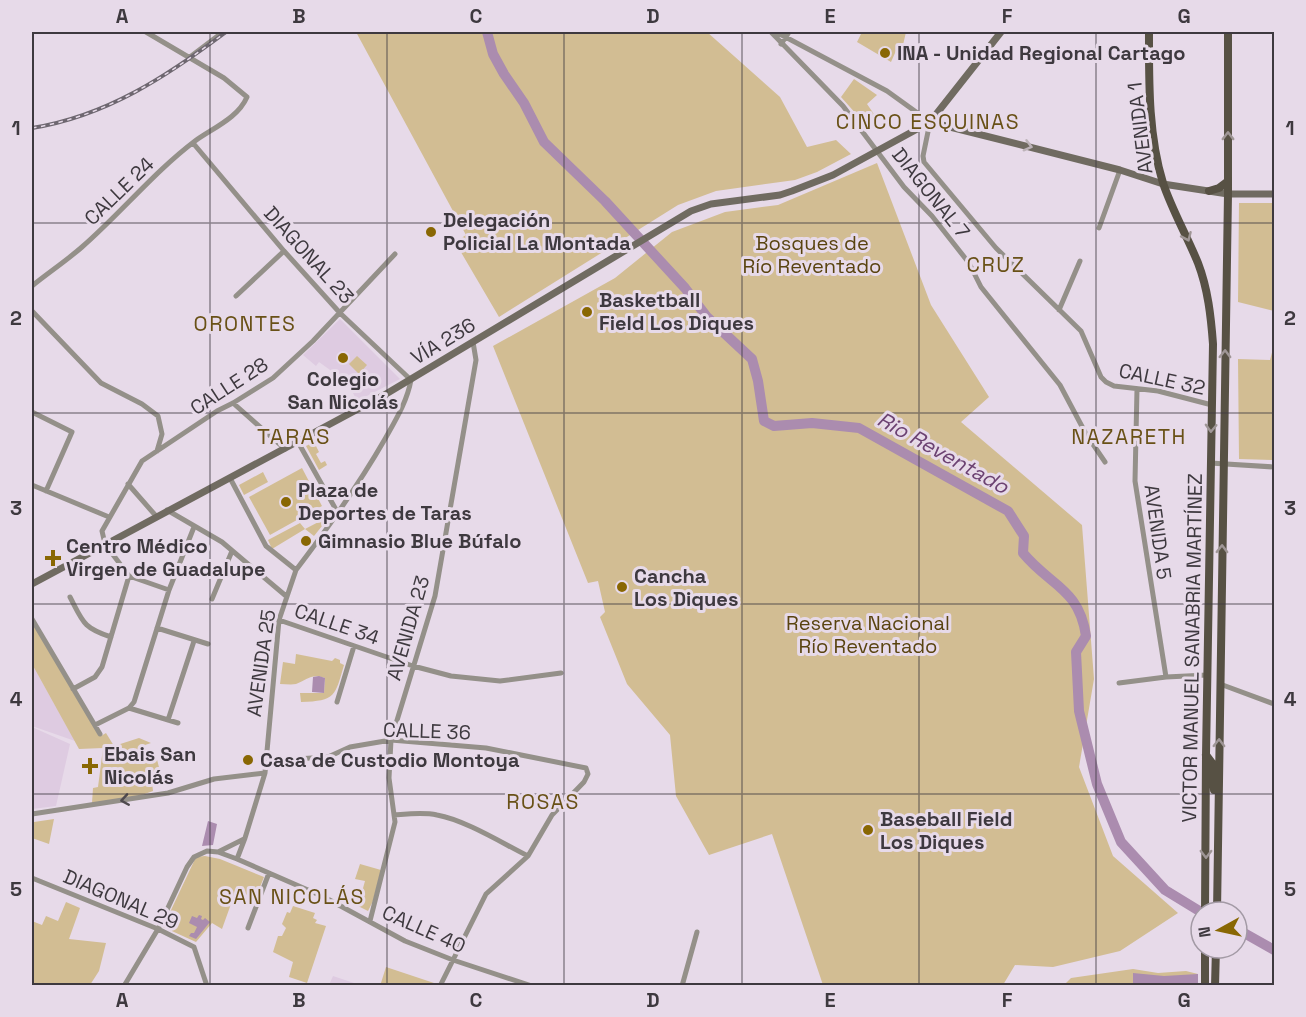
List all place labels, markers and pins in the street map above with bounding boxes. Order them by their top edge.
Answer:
place label: INA - Unidad Regional Cartago [897,40,1186,66]
marker: INA - Unidad Regional Cartago [878,46,892,60]
place label: Delegación Policial La Montada [443,207,631,256]
marker: Delegación Policial La Montada [424,225,438,239]
place label: Basketball Field Los Diques [599,287,754,336]
marker: Basketball Field Los Diques [580,305,594,319]
marker: Colegio San Nicolás [336,351,350,365]
place label: Colegio San Nicolás [287,366,399,415]
place label: Plaza de Deportes de Taras [298,477,472,526]
marker: Plaza de Deportes de Taras [279,495,293,509]
place label: Gimnasio Blue Búfalo [318,528,521,554]
place label: Centro Médico Virgen de Guadalupe [66,533,266,582]
marker: Gimnasio Blue Búfalo [299,534,313,548]
marker: Centro Médico Virgen de Guadalupe [44,549,62,567]
place label: Cancha Los Diques [634,563,738,612]
marker: Cancha Los Diques [615,580,629,594]
place label: Ebais San Nicolás [104,741,196,790]
place label: Casa de Custodio Montoya [260,747,520,773]
marker: Casa de Custodio Montoya [241,753,255,767]
marker: Ebais San Nicolás [81,757,99,775]
place label: Baseball Field Los Diques [880,806,1012,855]
marker: Baseball Field Los Diques [861,823,875,837]

